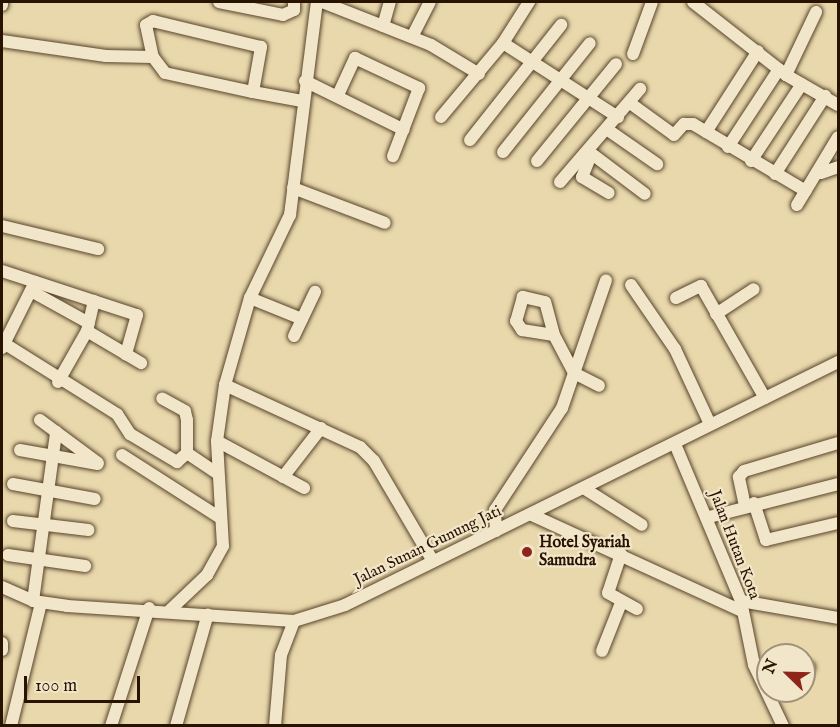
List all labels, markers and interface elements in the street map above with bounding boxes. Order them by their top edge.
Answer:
street label: Jalan Hutan Kota [704,488,764,602]
street label: Jalan Sunan Gunung Jati [351,502,505,590]
place label: Hotel Syariah Samudra [539,533,630,571]
marker: Hotel Syariah Samudra [520,545,534,559]
north arrow [756,643,816,703]
text: N [759,656,783,677]
scale bar [27,664,142,702]
text: 100 m [35,675,77,698]

